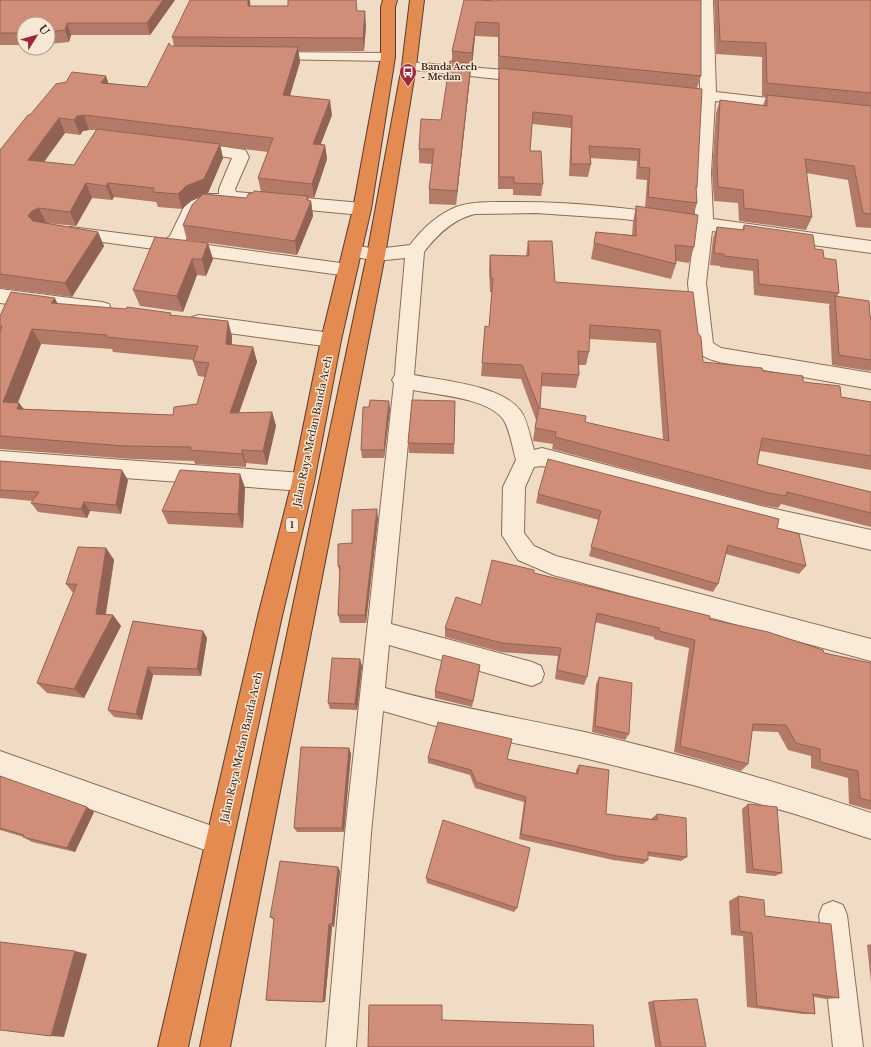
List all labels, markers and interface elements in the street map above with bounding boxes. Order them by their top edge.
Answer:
north arrow [16,16,56,56]
text: U [35,22,53,38]
place label: Banda Aceh - Medan [421,61,478,82]
bus stop icon: Banda Aceh - Medan [398,62,418,87]
street label: Jalan Raya Medan Banda Aceh [290,354,335,510]
road number: 1 [286,518,298,532]
street label: Jalan Raya Medan Banda Aceh [217,670,265,826]

